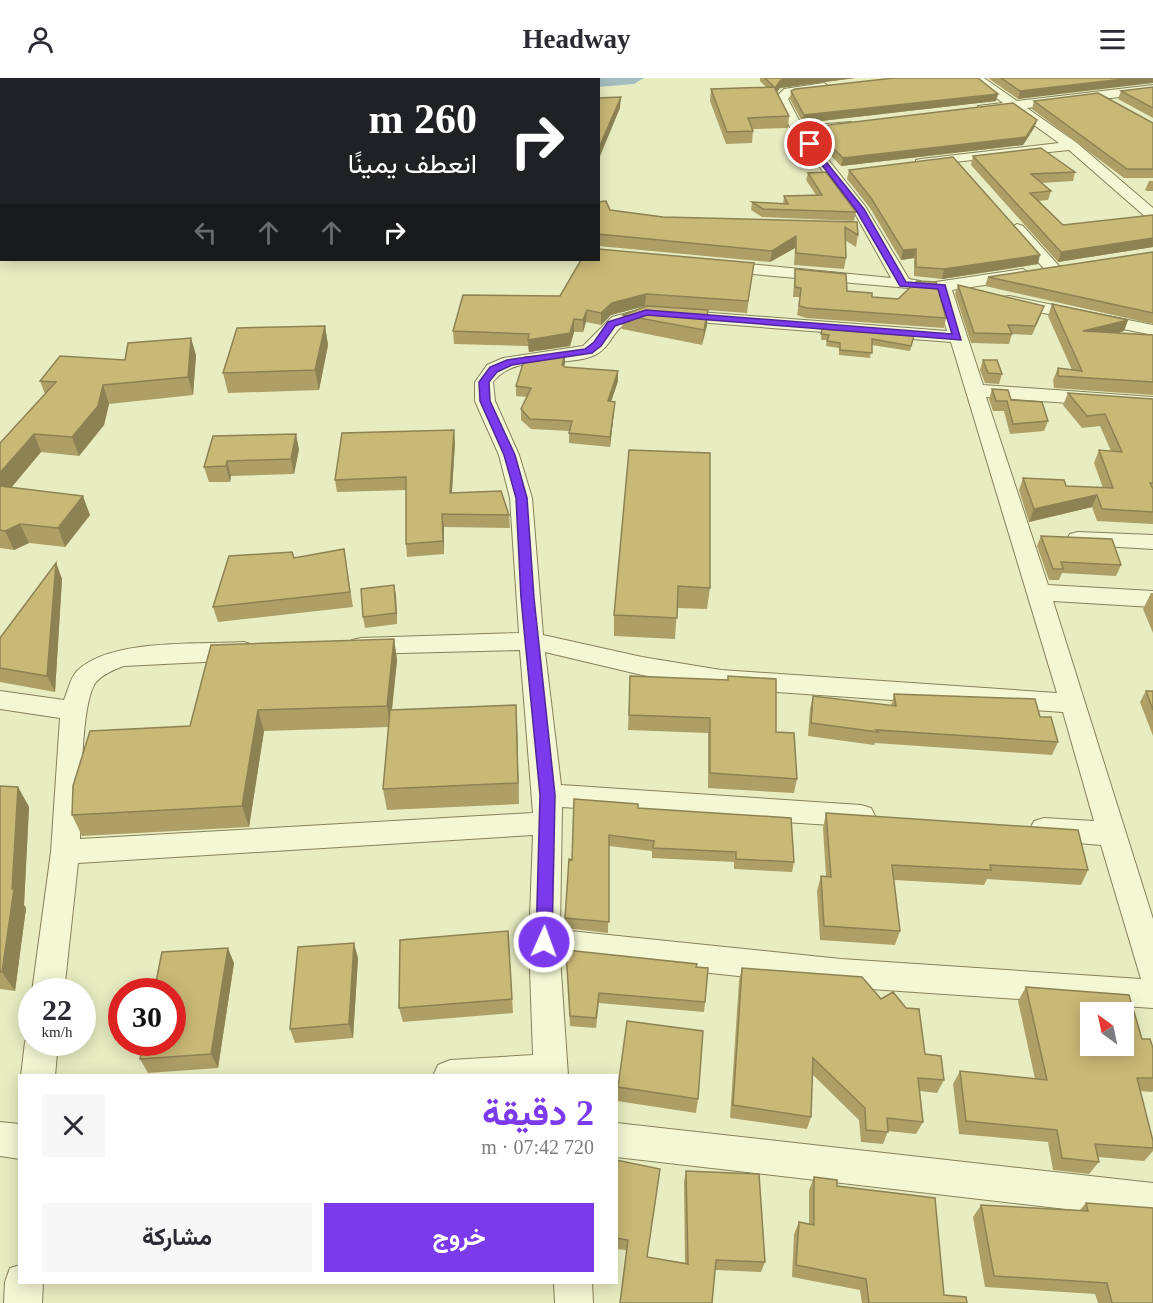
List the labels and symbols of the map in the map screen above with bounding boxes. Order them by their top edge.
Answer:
pin [784,118,835,169]
position arrow [512,910,576,974]
speed limit sign: 30 [108,978,186,1056]
north arrow [1080,1002,1134,1056]

